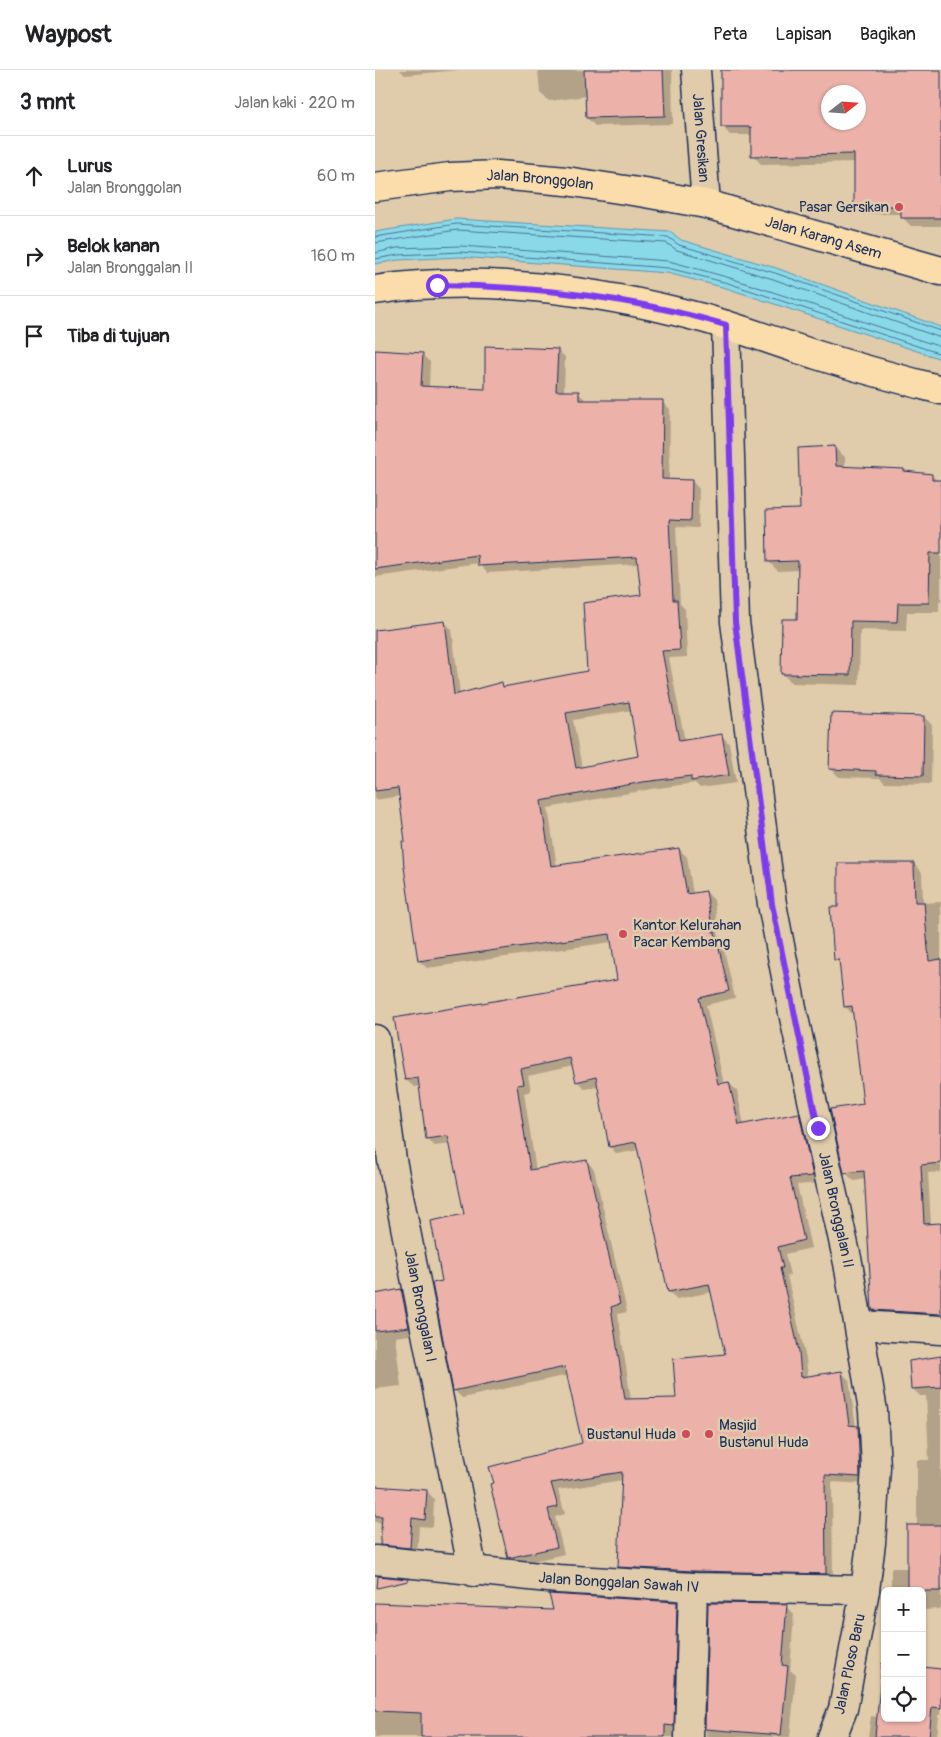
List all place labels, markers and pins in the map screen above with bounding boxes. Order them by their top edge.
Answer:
place label: Pasar Gersikan [799,198,889,217]
marker: Pasar Gersikan [893,201,905,213]
place label: Kantor Kelurahan Pacar Kembang [633,916,742,952]
marker: Kantor Kelurahan Pacar Kembang [617,928,629,940]
place label: Masjid Bustanul Huda [719,1416,809,1452]
place label: Bustanul Huda [586,1425,676,1444]
marker: Bustanul Huda [680,1428,692,1440]
marker: Masjid Bustanul Huda [703,1428,715,1440]

